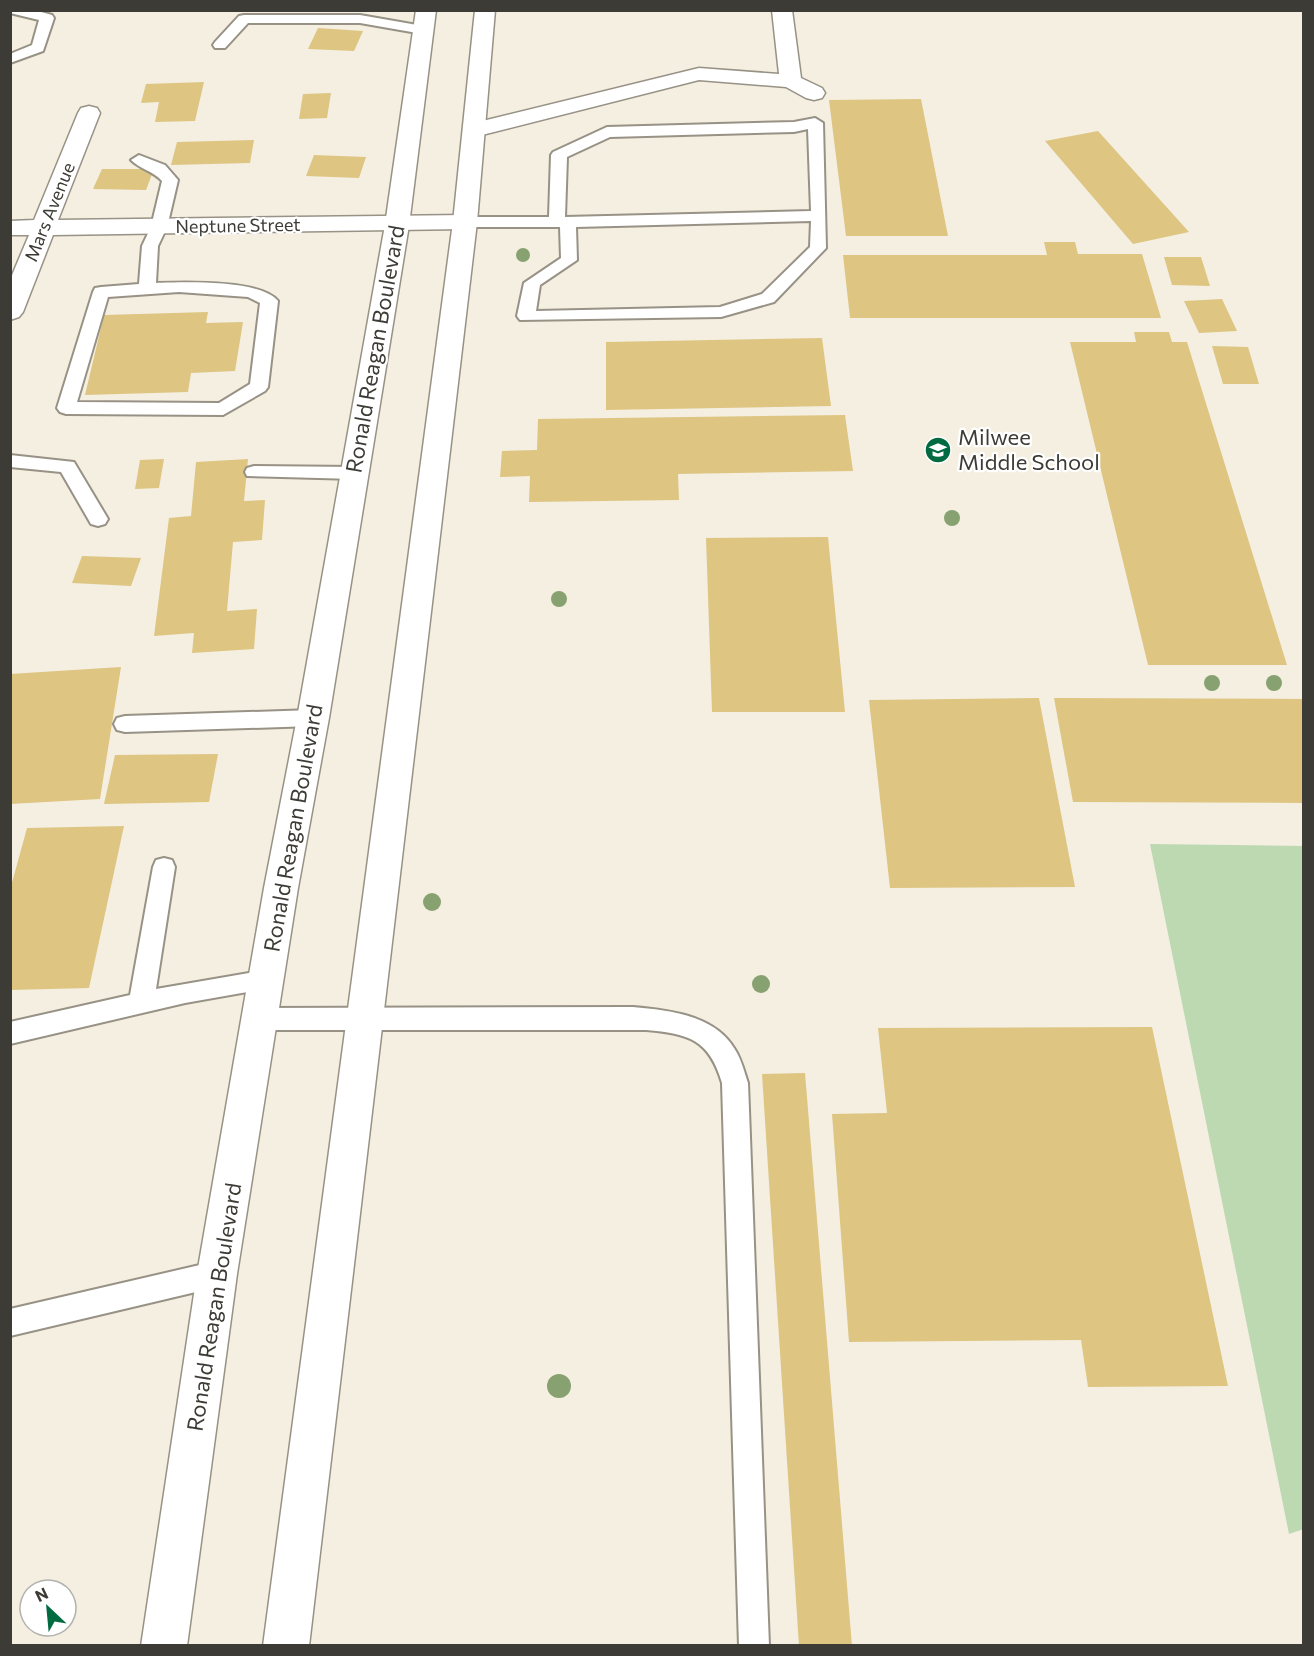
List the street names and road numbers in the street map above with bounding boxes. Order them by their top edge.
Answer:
street label: Mars Avenue [19,159,79,264]
street label: Neptune Street [175,213,301,237]
street label: Ronald Reagan Boulevard [339,223,410,475]
street label: Ronald Reagan Boulevard [257,702,328,954]
street label: Ronald Reagan Boulevard [181,1181,246,1433]

